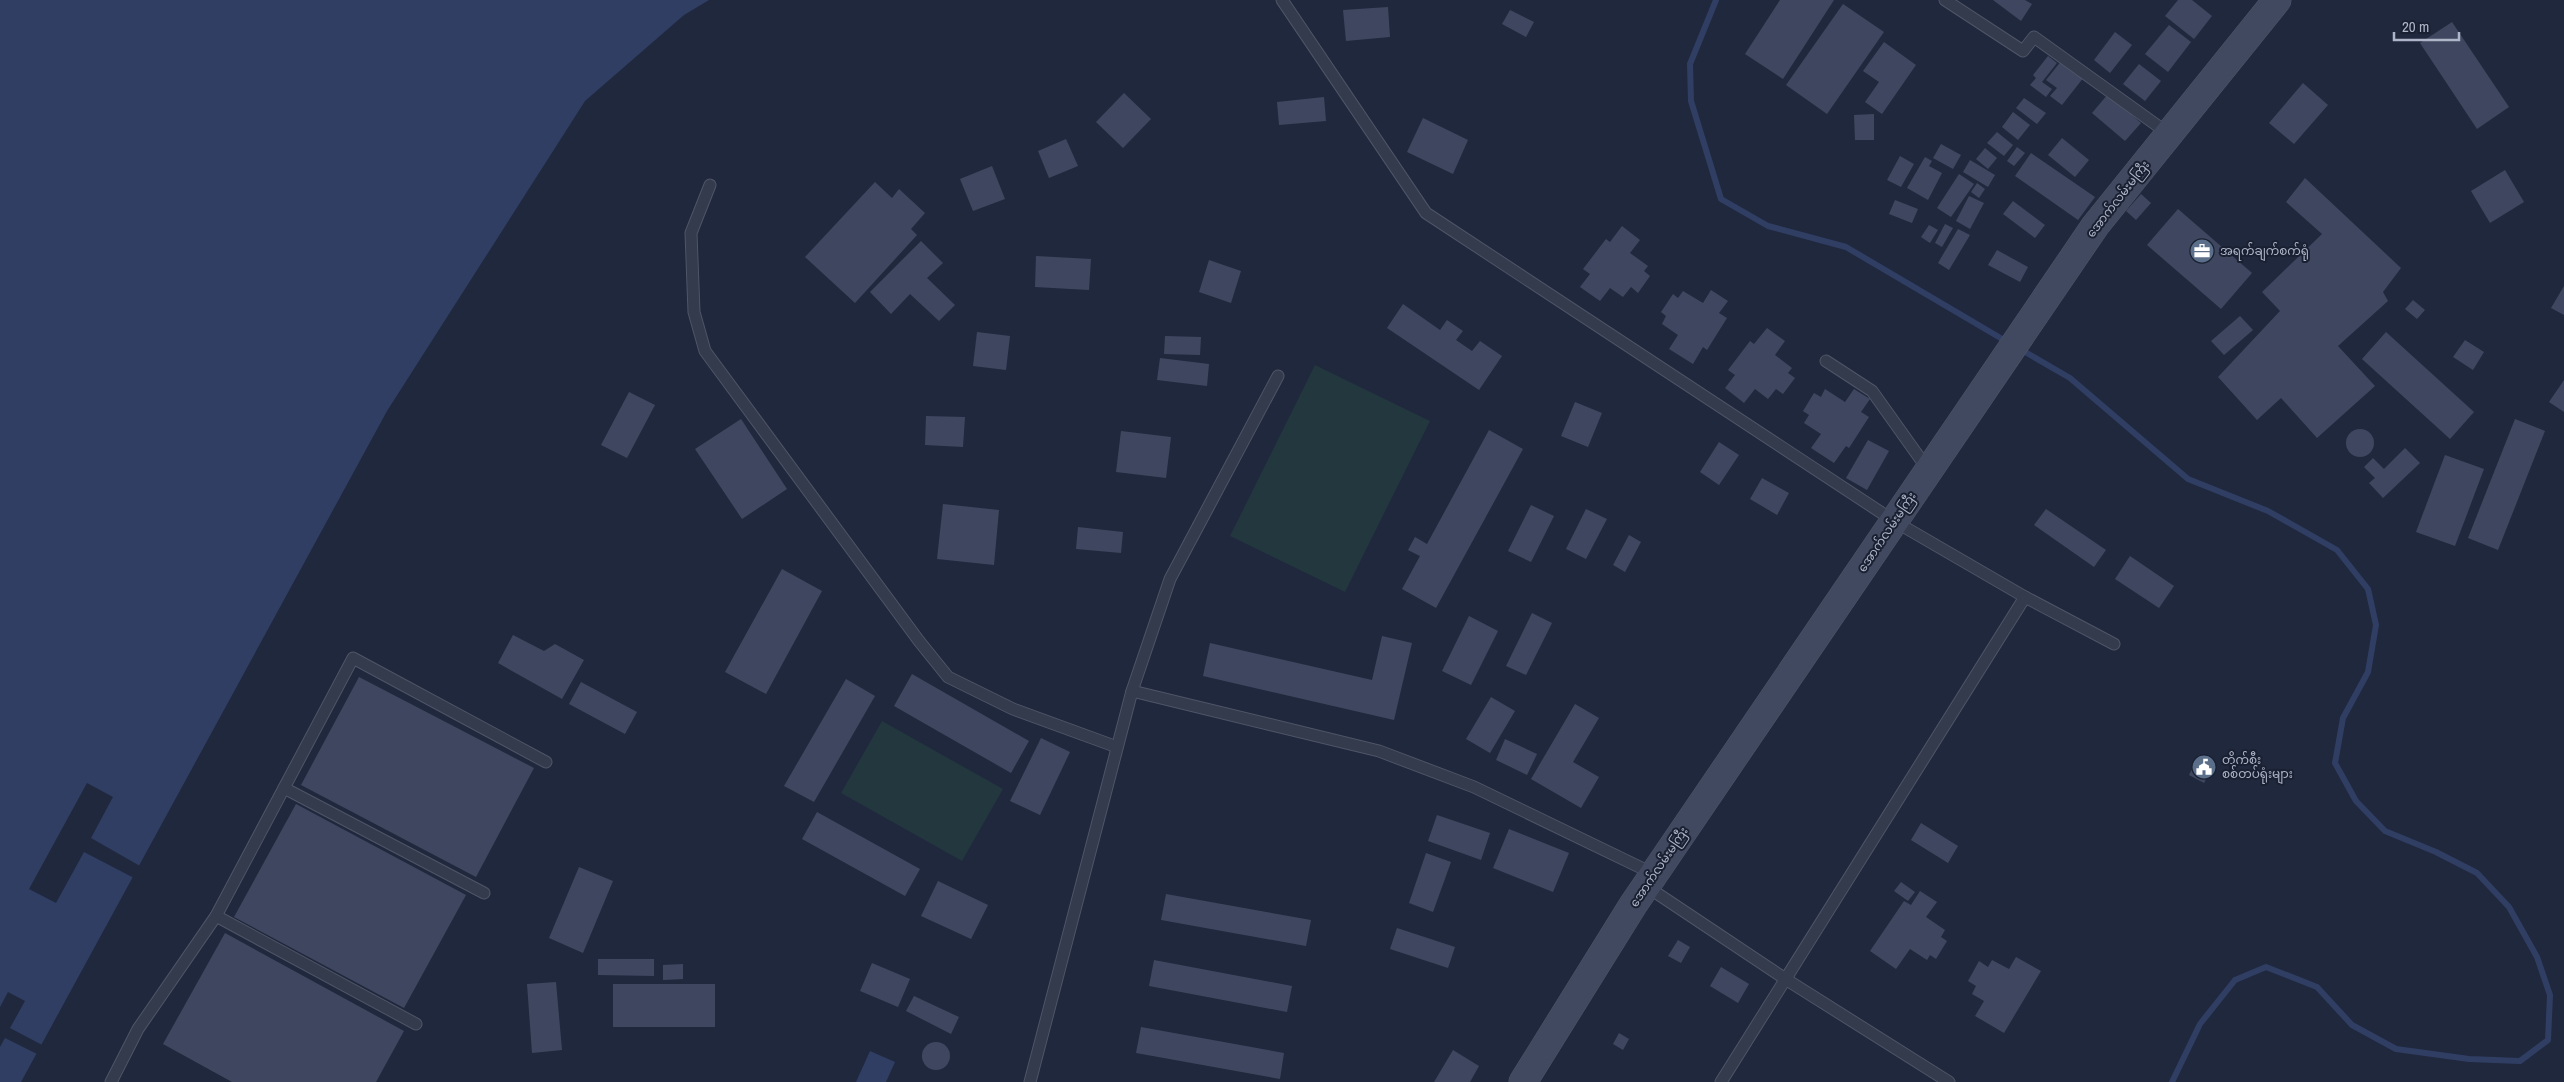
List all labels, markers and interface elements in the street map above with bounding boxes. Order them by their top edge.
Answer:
scale bar [2394,10,2459,42]
text: 20 m [2402,16,2429,37]
street label: အောက်လမ်းမကြီး [2082,157,2155,242]
office icon: အရက်ချက်စက်ရုံ [2189,238,2215,264]
place label: အရက်ချက်စက်ရုံ [2220,242,2309,261]
street label: အောက်လမ်းမကြီး [1853,488,1921,576]
place label: တိုက်စီး စစ်တပ်ရုံးများ [2222,751,2293,784]
public building icon: တိုက်စီး စစ်တပ်ရုံးများ [2191,754,2217,780]
street label: အောက်လမ်းမကြီး [1625,823,1693,911]

